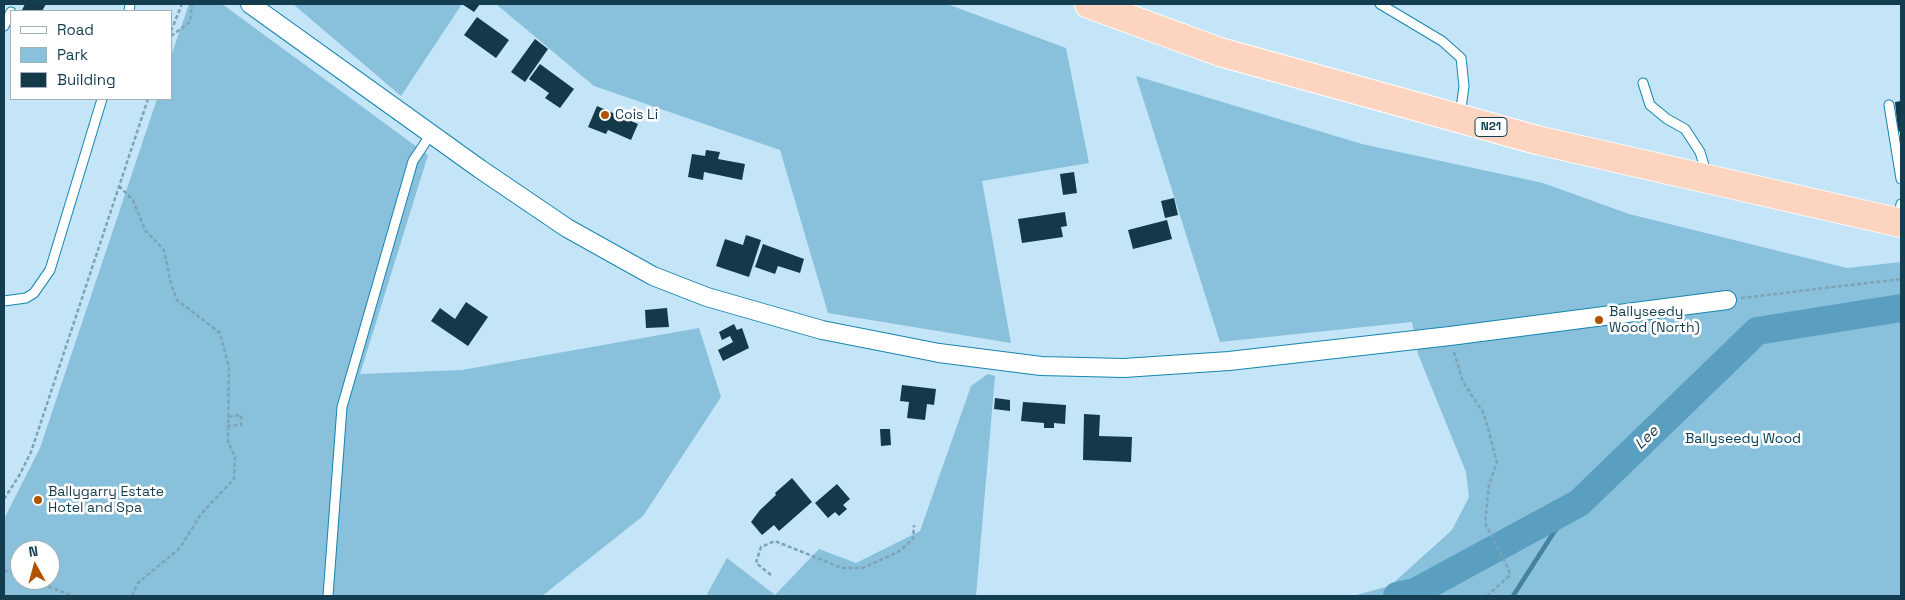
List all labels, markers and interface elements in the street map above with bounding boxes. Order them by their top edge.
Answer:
legend [10,10,172,100]
text: Road [57,20,94,39]
text: Park [57,45,88,64]
text: Building [57,70,116,89]
place label: Cois Li [615,107,658,123]
marker: Cois Li [599,109,611,121]
road number: N21 [1475,118,1507,136]
place label: Ballyseedy Wood (North) [1609,304,1700,336]
marker: Ballyseedy Wood (North) [1593,314,1605,326]
water label: Lee [1631,423,1663,453]
park label: Ballyseedy Wood [1685,431,1801,447]
place label: Ballygarry Estate Hotel and Spa [48,484,164,516]
marker: Ballygarry Estate Hotel and Spa [32,494,44,506]
north arrow [10,540,60,590]
text: N [28,542,39,561]

